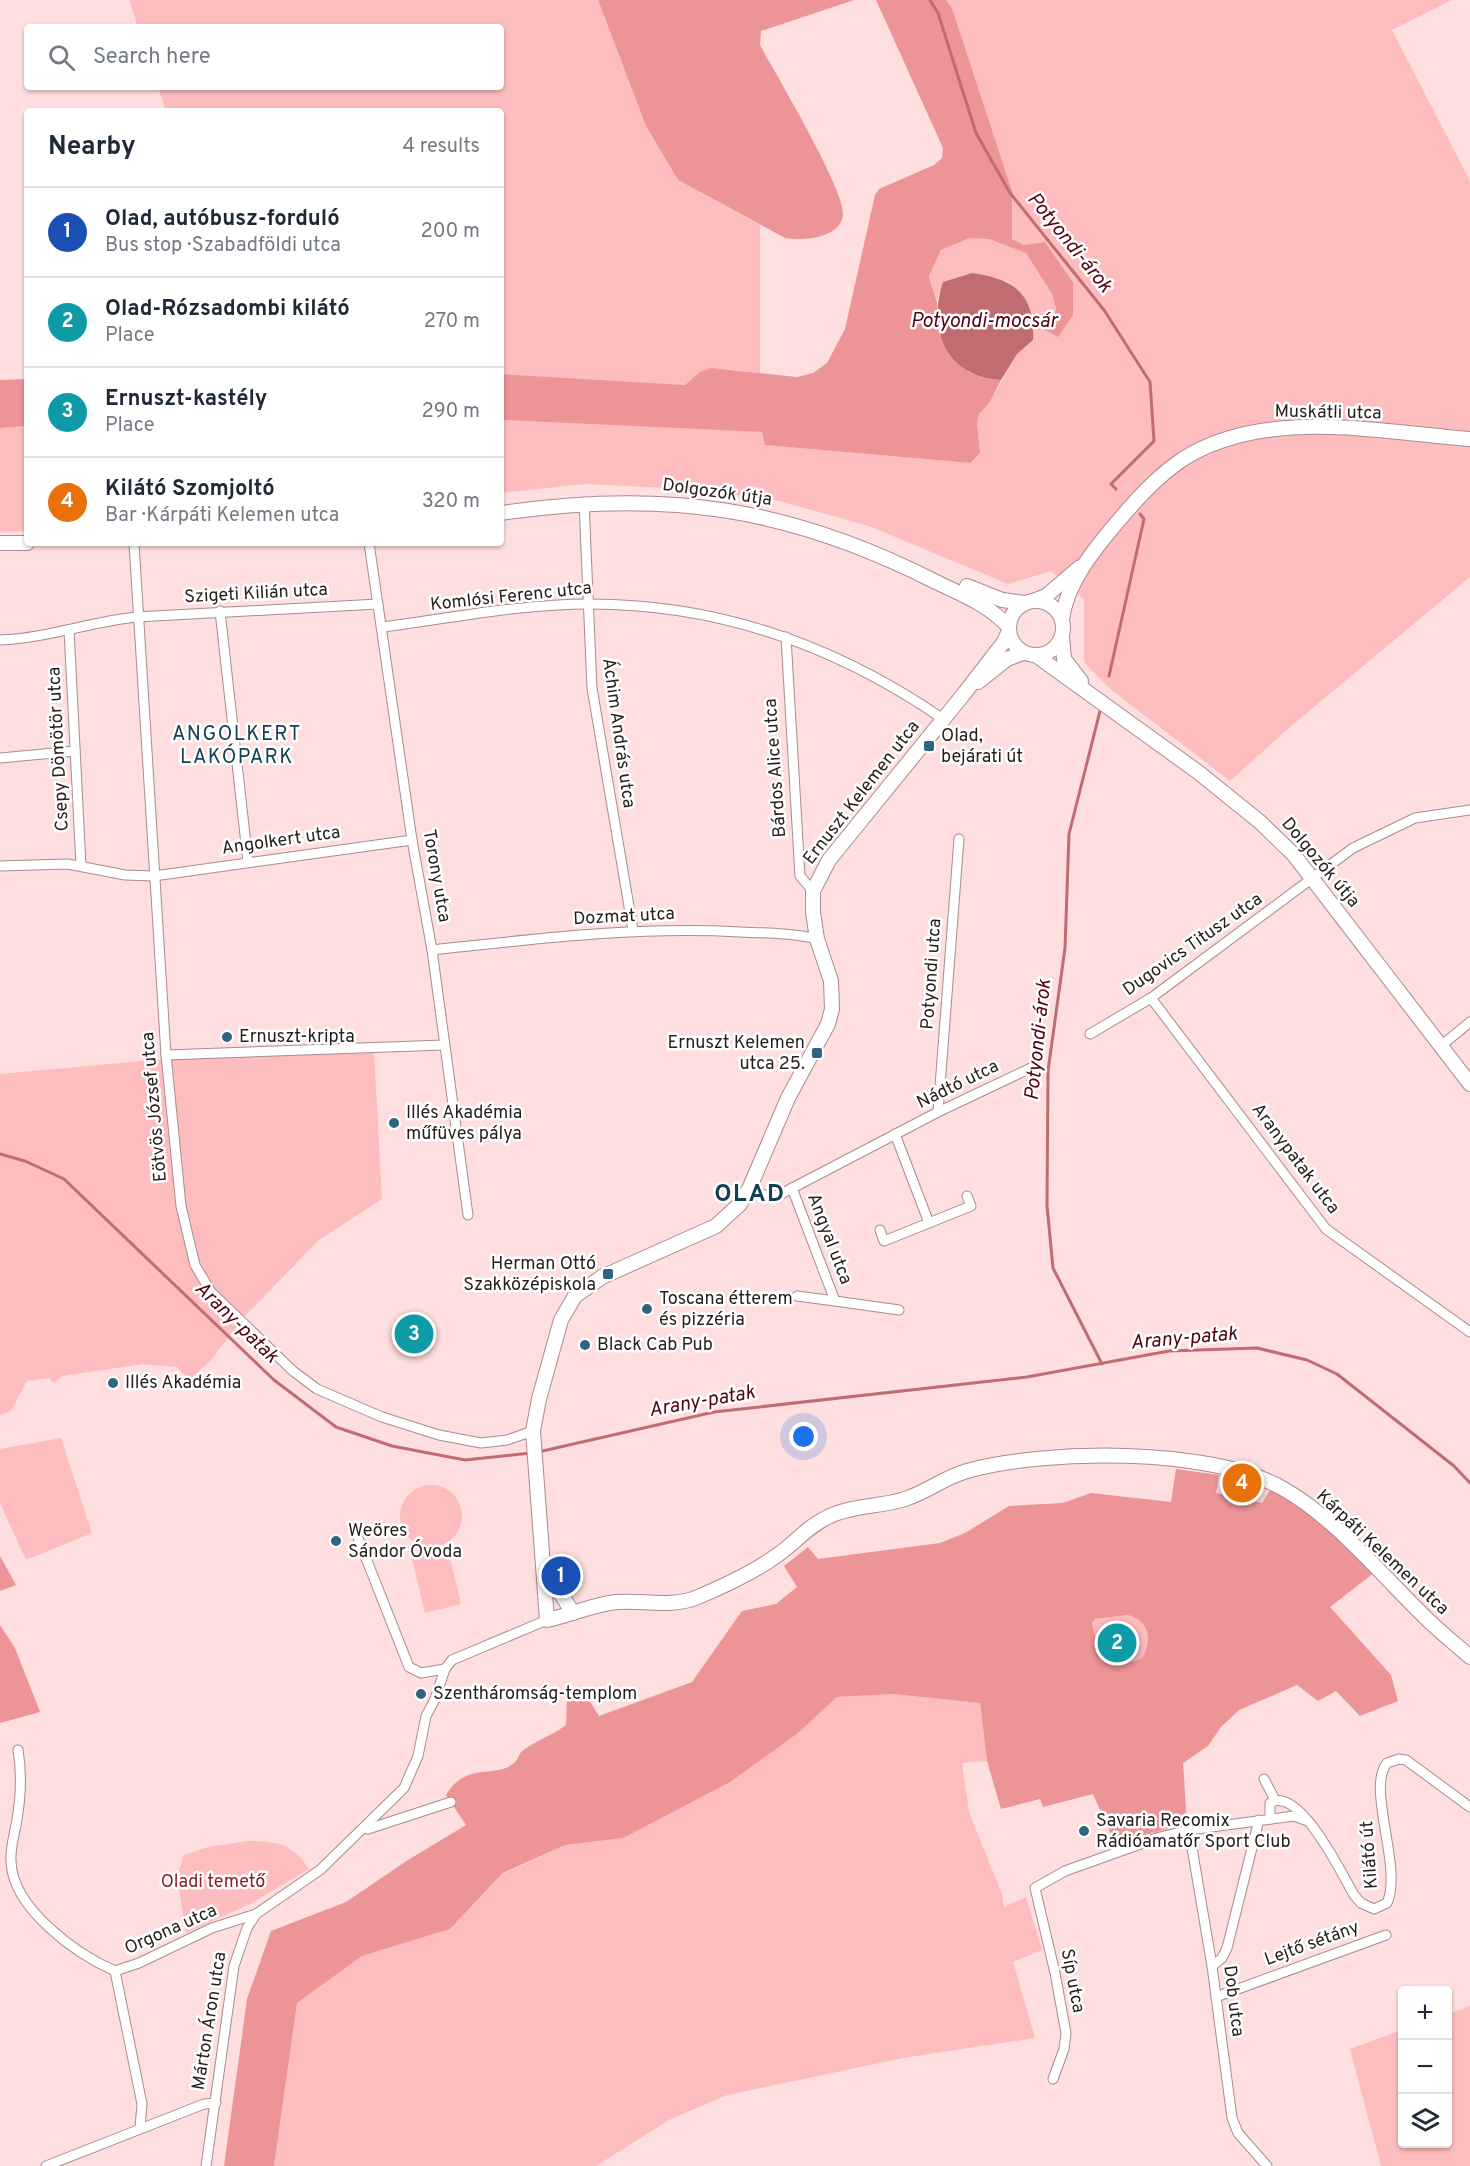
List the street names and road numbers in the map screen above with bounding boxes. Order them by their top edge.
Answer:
street label: Muskátli utca [1274,401,1382,425]
street label: Dolgozók útja [661,474,773,512]
street label: Komlósi Ferenc utca [429,577,593,617]
street label: Szigeti Kilián utca [184,579,328,609]
street label: Áchim András utca [596,656,642,810]
street label: Csepy Dömötör utca [43,666,75,832]
street label: Bárdos Alice utca [760,698,792,838]
street label: Ernuszt Kelemen utca [799,716,925,870]
street label: Dolgozók útja [1276,813,1364,913]
street label: Angolkert utca [220,821,342,861]
street label: Torony utca [416,828,456,924]
street label: Dugovics Titusz utca [1119,888,1267,1002]
street label: Dozmat utca [573,903,675,931]
street label: Potyondi utca [917,918,947,1030]
street label: Eötvös József utca [137,1031,173,1183]
street label: Nádtó utca [913,1055,1003,1115]
street label: Aranypatak utca [1246,1099,1344,1219]
street label: Angyal utca [801,1190,857,1288]
street label: Kárpáti Kelemen utca [1311,1485,1453,1621]
street label: Kilátó út [1356,1820,1384,1890]
street label: Orgona utca [121,1899,221,1961]
street label: Lejtő sétány [1262,1916,1362,1972]
street label: Síp utca [1055,1947,1089,2015]
street label: Márton Áron utca [186,1950,232,2092]
street label: Dob utca [1217,1964,1249,2038]

